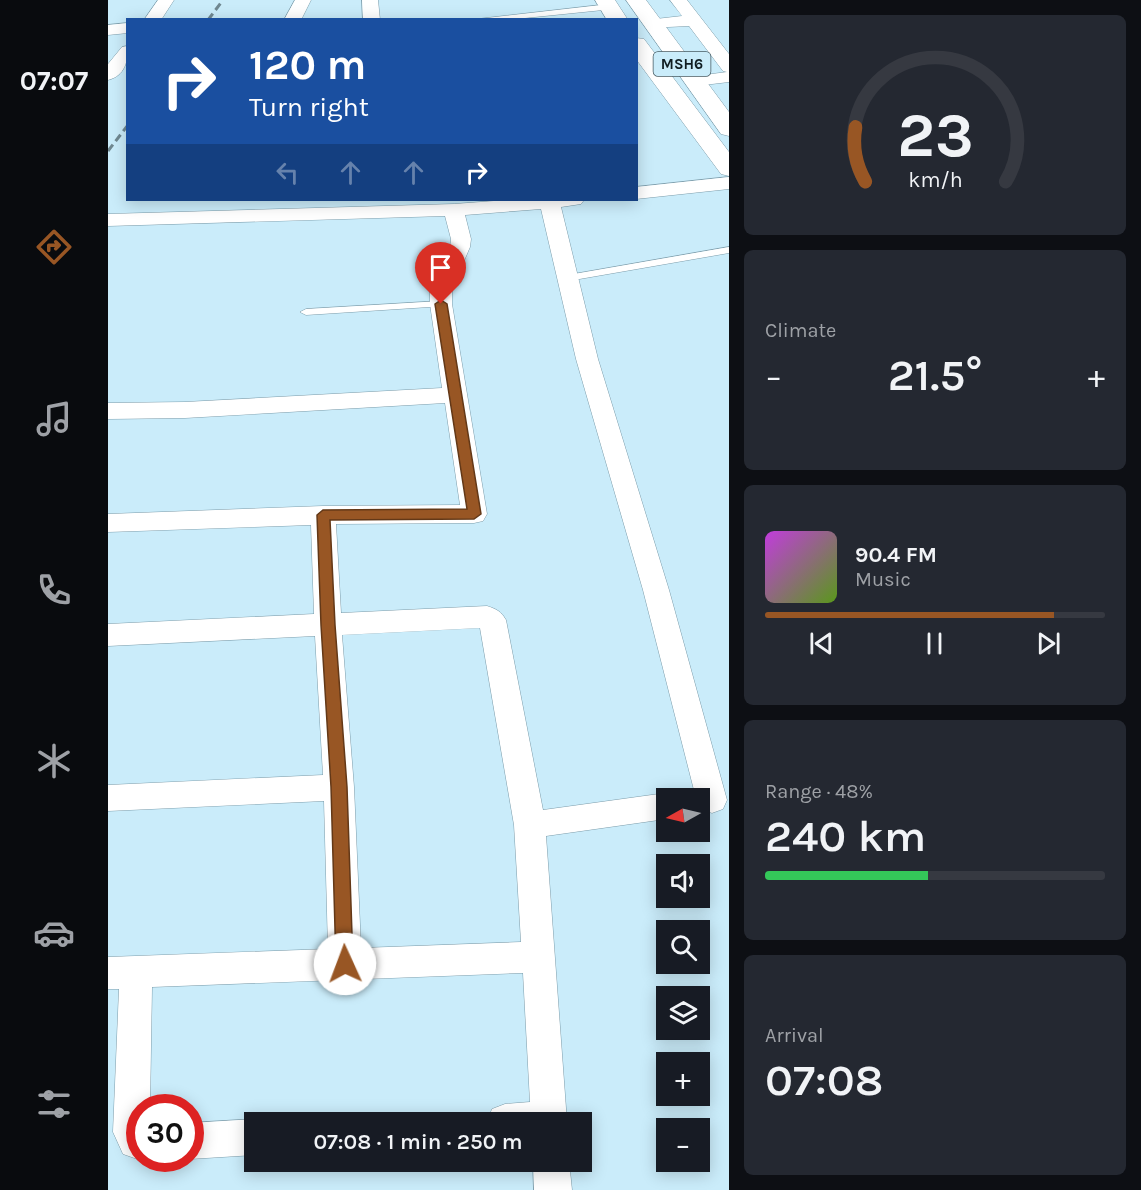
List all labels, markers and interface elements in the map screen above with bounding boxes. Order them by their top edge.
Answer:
text: 120 m [249,40,366,90]
icon: right [150,42,228,120]
road number: MSH6 [654,52,710,76]
text: 07:07 [20,65,88,97]
text: Turn right [249,91,369,123]
text: 23 [897,99,973,172]
icon: left [271,156,304,189]
icon: ahead [334,156,367,189]
icon: ahead [397,156,430,189]
icon: right [460,156,493,189]
text: km/h [908,167,962,192]
icon: directions [33,226,75,268]
pin [415,242,466,304]
icon: arrive [424,251,457,284]
text: Climate [765,319,836,342]
text: 21.5° [888,349,982,401]
text: − [765,357,782,395]
text: + [1088,357,1105,395]
icon: music [33,398,75,440]
text: 90.4 FM [855,542,937,568]
text: Music [855,568,911,591]
icon: phone [33,569,75,611]
icon: previous [805,627,838,660]
icon: pause [918,627,951,660]
icon: next [1032,627,1065,660]
icon: climate [33,740,75,782]
text: Range · 48% [765,780,873,803]
north arrow [656,788,710,842]
map controls [656,788,710,1172]
text: 240 km [765,810,926,862]
button: sound [656,854,710,908]
icon: car [33,912,75,954]
button: search [656,920,710,974]
position arrow [313,932,377,996]
button: layers [656,986,710,1040]
text: Arrival [765,1024,824,1047]
button: + [656,1052,710,1106]
text: 07:08 [765,1054,883,1106]
icon: filters [33,1083,75,1125]
speed limit sign: 30 [126,1094,204,1172]
button: − [656,1118,710,1172]
text: 07:08 · 1 min · 250 m [313,1129,523,1155]

